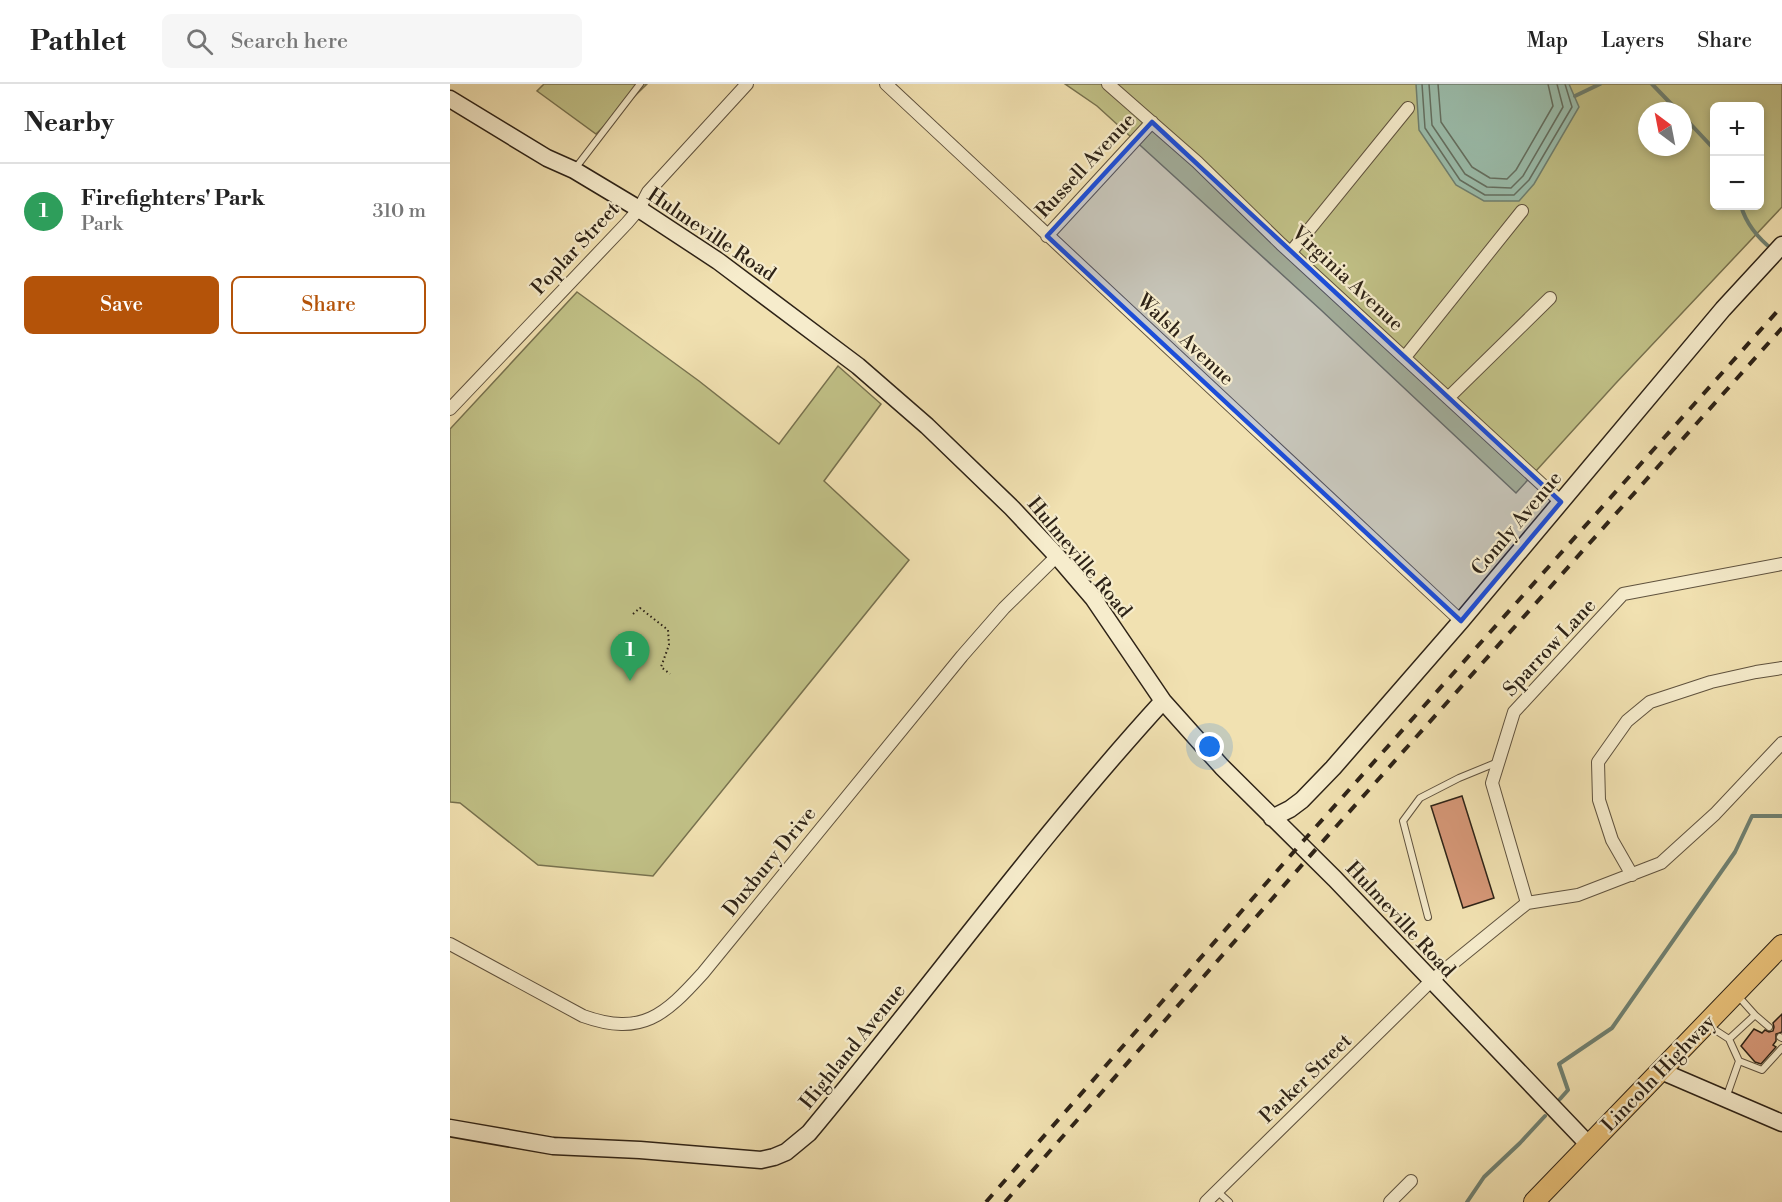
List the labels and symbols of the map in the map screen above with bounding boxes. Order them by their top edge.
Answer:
north arrow [1638,102,1692,156]
street label: Russell Avenue [1031,108,1141,224]
street label: Hulmeville Road [642,183,781,288]
street label: Poplar Street [527,197,626,301]
street label: Virginia Avenue [1285,220,1408,337]
street label: Walsh Avenue [1131,288,1239,391]
street label: Comly Avenue [1466,467,1568,581]
street label: Hulmeville Road [1021,493,1137,624]
street label: Sparrow Lane [1498,594,1602,702]
pin: 1 [610,632,650,681]
your location [1195,732,1224,761]
street label: Duxbury Drive [718,802,822,922]
street label: Hulmeville Road [1340,857,1461,984]
street label: Highland Avenue [795,979,911,1115]
street label: Lincoln Highway [1597,1010,1722,1138]
street label: Parker Street [1255,1029,1357,1129]

